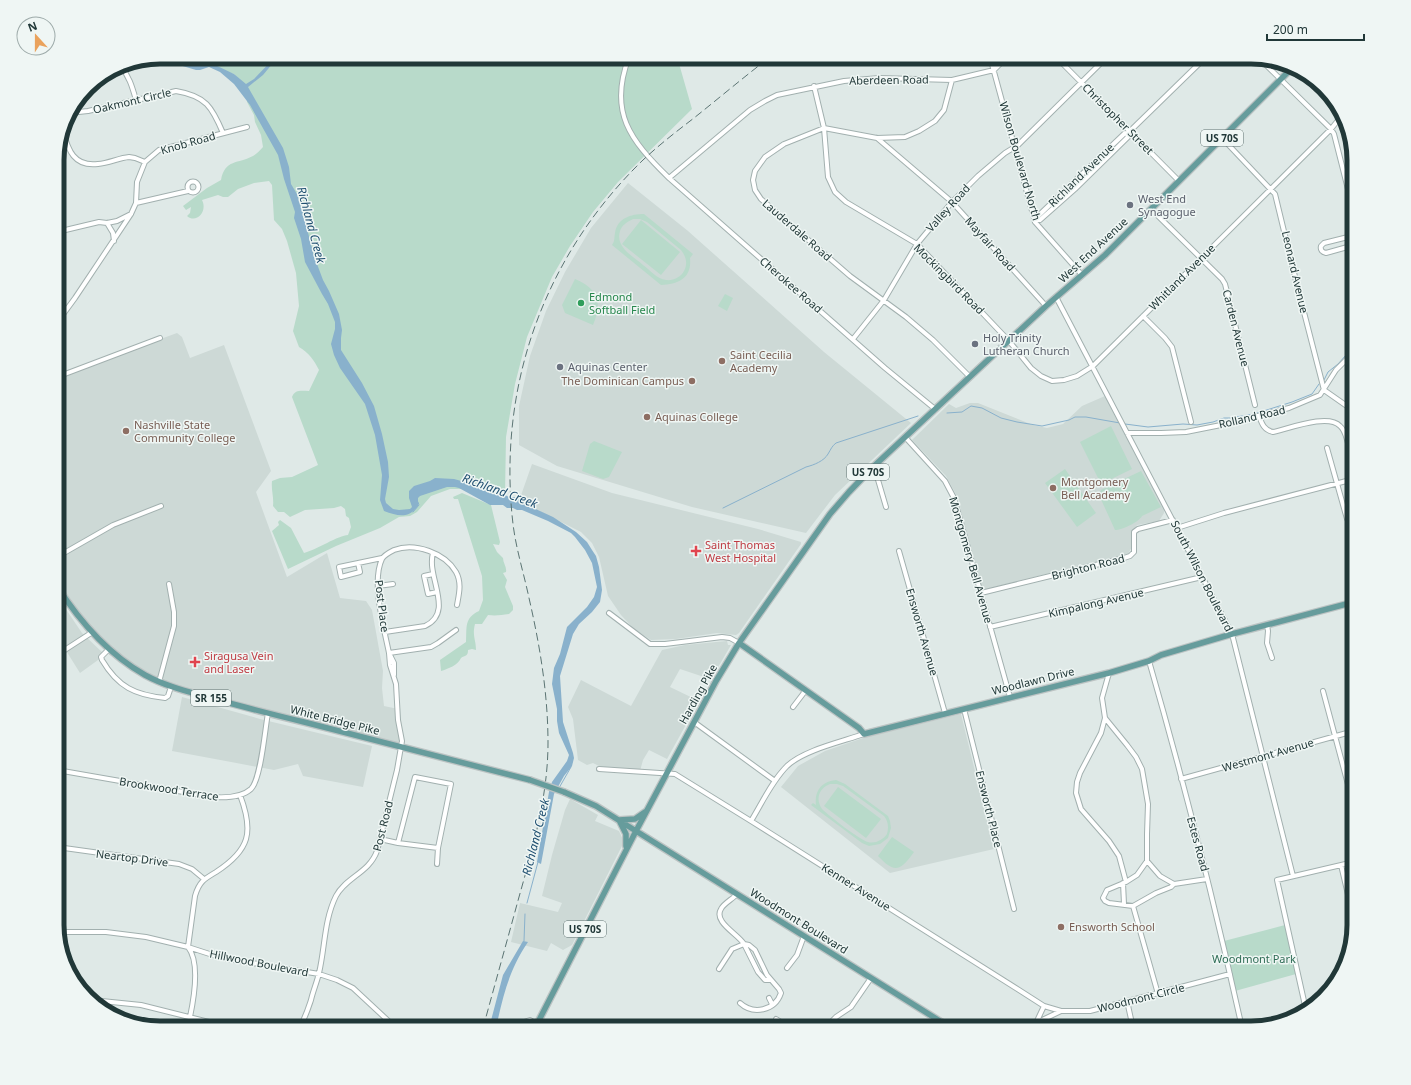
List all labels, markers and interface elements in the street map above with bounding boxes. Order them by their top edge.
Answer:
north arrow [16,16,56,56]
scale bar [1267,16,1364,42]
text: N [25,18,39,35]
text: 200 m [1273,21,1308,38]
street label: Aberdeen Road [849,71,929,88]
street label: Christopher Street [1079,80,1157,158]
street label: Oakmont Circle [91,84,172,117]
street label: Wilson Boulevard North [996,100,1045,222]
street label: Knob Road [159,128,217,157]
road number: US 70S [1201,130,1243,146]
street label: Richland Avenue [1045,139,1117,210]
street label: Valley Road [922,181,973,235]
water label: Richland Creek [293,185,330,266]
place label: West End Synagogue [1138,191,1196,219]
street label: Lauderdale Road [759,195,835,264]
marker: West End Synagogue [1125,200,1135,210]
street label: Mayfair Road [962,213,1019,274]
street label: West End Avenue [1055,214,1130,286]
street label: Leonard Avenue [1279,229,1312,315]
street label: Mockingbird Road [911,240,988,317]
street label: Whitland Avenue [1145,240,1218,313]
street label: Cherokee Road [757,253,826,316]
street label: Carden Avenue [1220,288,1253,368]
place label: Edmond Softball Field [589,289,655,317]
marker: Edmond Softball Field [576,298,586,308]
place label: Holy Trinity Lutheran Church [983,330,1070,358]
marker: Holy Trinity Lutheran Church [970,339,980,349]
place label: Saint Cecilia Academy [730,347,792,375]
marker: Saint Cecilia Academy [717,356,727,366]
place label: Aquinas Center [568,359,648,374]
marker: Aquinas Center [555,362,565,372]
place label: The Dominican Campus [561,373,684,388]
marker: The Dominican Campus [687,376,697,386]
street label: Rolland Road [1217,402,1287,431]
place label: Aquinas College [655,409,738,424]
marker: Aquinas College [642,412,652,422]
place label: Nashville State Community College [134,417,236,445]
marker: Nashville State Community College [121,426,131,436]
road number: US 70S [847,464,889,480]
water label: Richland Creek [460,469,541,512]
place label: Montgomery Bell Academy [1061,474,1131,502]
marker: Montgomery Bell Academy [1048,483,1058,493]
street label: Montgomery Bell Avenue [946,495,997,625]
street label: South Wilson Boulevard [1168,518,1237,634]
place label: Saint Thomas West Hospital [705,537,776,565]
marker: Saint Thomas West Hospital [690,545,702,557]
street label: Brighton Road [1050,550,1126,583]
street label: Post Place [372,579,393,633]
street label: Kimpalong Avenue [1047,584,1145,621]
street label: Ensworth Avenue [903,586,942,677]
place label: Siragusa Vein and Laser [204,648,273,676]
marker: Siragusa Vein and Laser [189,656,201,668]
street label: Harding Pike [675,661,720,726]
street label: Woodlawn Drive [990,663,1076,698]
road number: SR 155 [191,690,231,706]
street label: White Bridge Pike [289,701,381,738]
street label: Westmont Avenue [1220,734,1315,775]
street label: Ensworth Place [973,769,1006,849]
street label: Brookwood Terrace [118,773,220,804]
water label: Richland Creek [518,796,554,877]
street label: Post Road [369,799,396,853]
street label: Estes Road [1184,815,1213,873]
street label: Neartop Drive [95,846,169,869]
street label: Kenner Avenue [819,859,894,914]
street label: Woodmont Boulevard [747,884,851,957]
place label: Ensworth School [1069,919,1155,934]
road number: US 70S [564,921,606,937]
marker: Ensworth School [1056,922,1066,932]
street label: Hillwood Boulevard [208,946,310,979]
park label: Woodmont Park [1212,951,1296,966]
street label: Woodmont Circle [1096,979,1186,1016]

